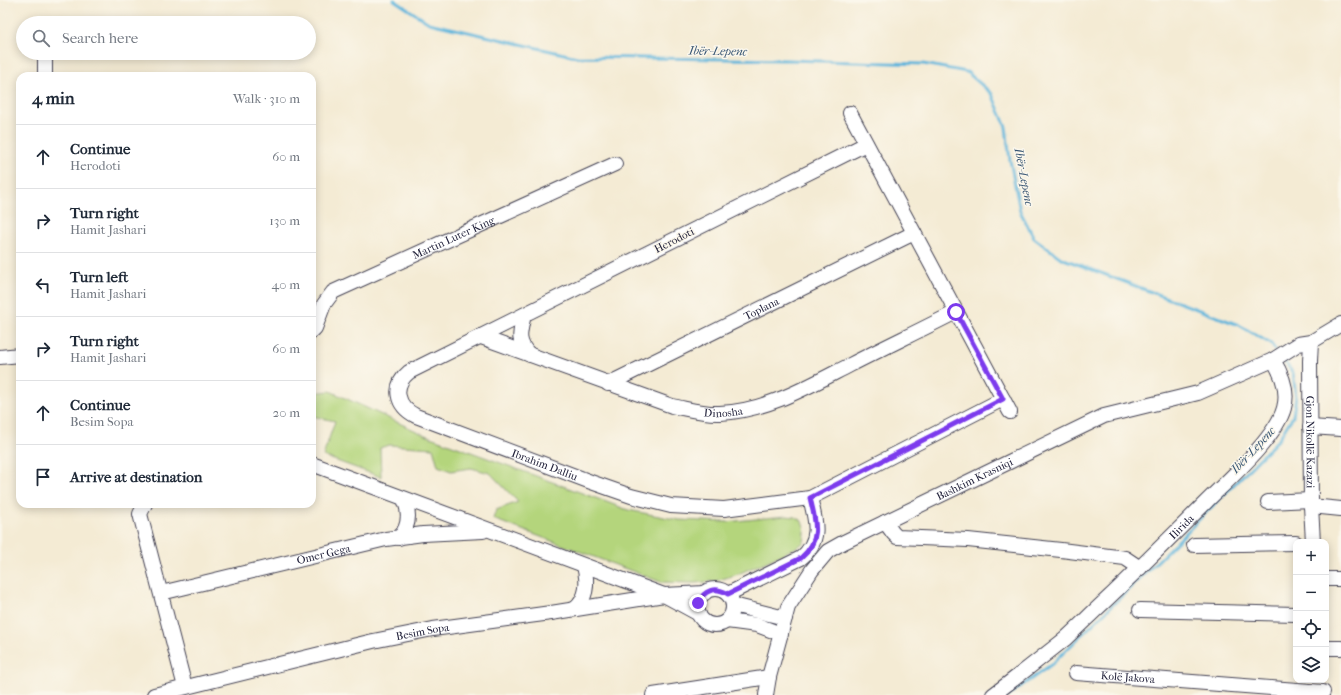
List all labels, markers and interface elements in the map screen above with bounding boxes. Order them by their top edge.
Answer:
search box [16,16,316,60]
icon: search [30,27,52,49]
text: Search here [62,29,138,47]
water label: Ibër-Lepenc [688,43,748,59]
text: 4 min [32,88,75,108]
text: Walk · 310 m [233,91,300,106]
text: Continue [70,140,130,158]
icon: ahead [32,146,54,168]
water label: Ibër-Lepenc [1011,146,1037,207]
text: 60 m [272,149,300,164]
text: Herodoti [70,158,121,173]
text: Turn right [70,204,139,222]
icon: right [32,210,54,232]
text: 130 m [269,213,300,228]
street label: Martin Luter King [410,214,497,262]
text: Hamit Jashari [70,222,146,237]
street label: Herodoti [652,225,697,256]
text: Turn left [70,268,128,286]
icon: left [32,274,54,296]
text: 40 m [272,277,300,292]
text: Hamit Jashari [70,286,146,301]
street label: Toplana [742,294,782,323]
route start [947,303,965,321]
text: Turn right [70,332,139,350]
icon: right [32,338,54,360]
text: 60 m [272,341,300,356]
text: Hamit Jashari [70,350,146,365]
text: Continue [70,396,130,414]
street label: Gjon Nikollë Kazazi [1303,396,1317,489]
icon: ahead [32,402,54,424]
street label: Dinosha [703,404,745,420]
text: 20 m [273,405,300,420]
text: Besim Sopa [70,414,134,429]
water label: Ibër-Lepenc [1227,424,1278,477]
street label: Ibrahim Dalliu [510,447,580,484]
street label: Bashkim Krasniqi [934,455,1016,503]
icon: arrive [32,466,54,488]
text: Arrive at destination [70,468,202,486]
street label: Ilirida [1167,511,1197,542]
map controls [1293,539,1329,683]
button: + [1293,539,1329,575]
street label: Omer Gega [295,542,352,567]
button: − [1293,575,1329,611]
route end [689,594,707,612]
button: locate [1293,611,1329,647]
street label: Besim Sopa [395,621,451,643]
button: layers [1293,647,1329,683]
street label: Kolë Jakova [1100,669,1156,686]

